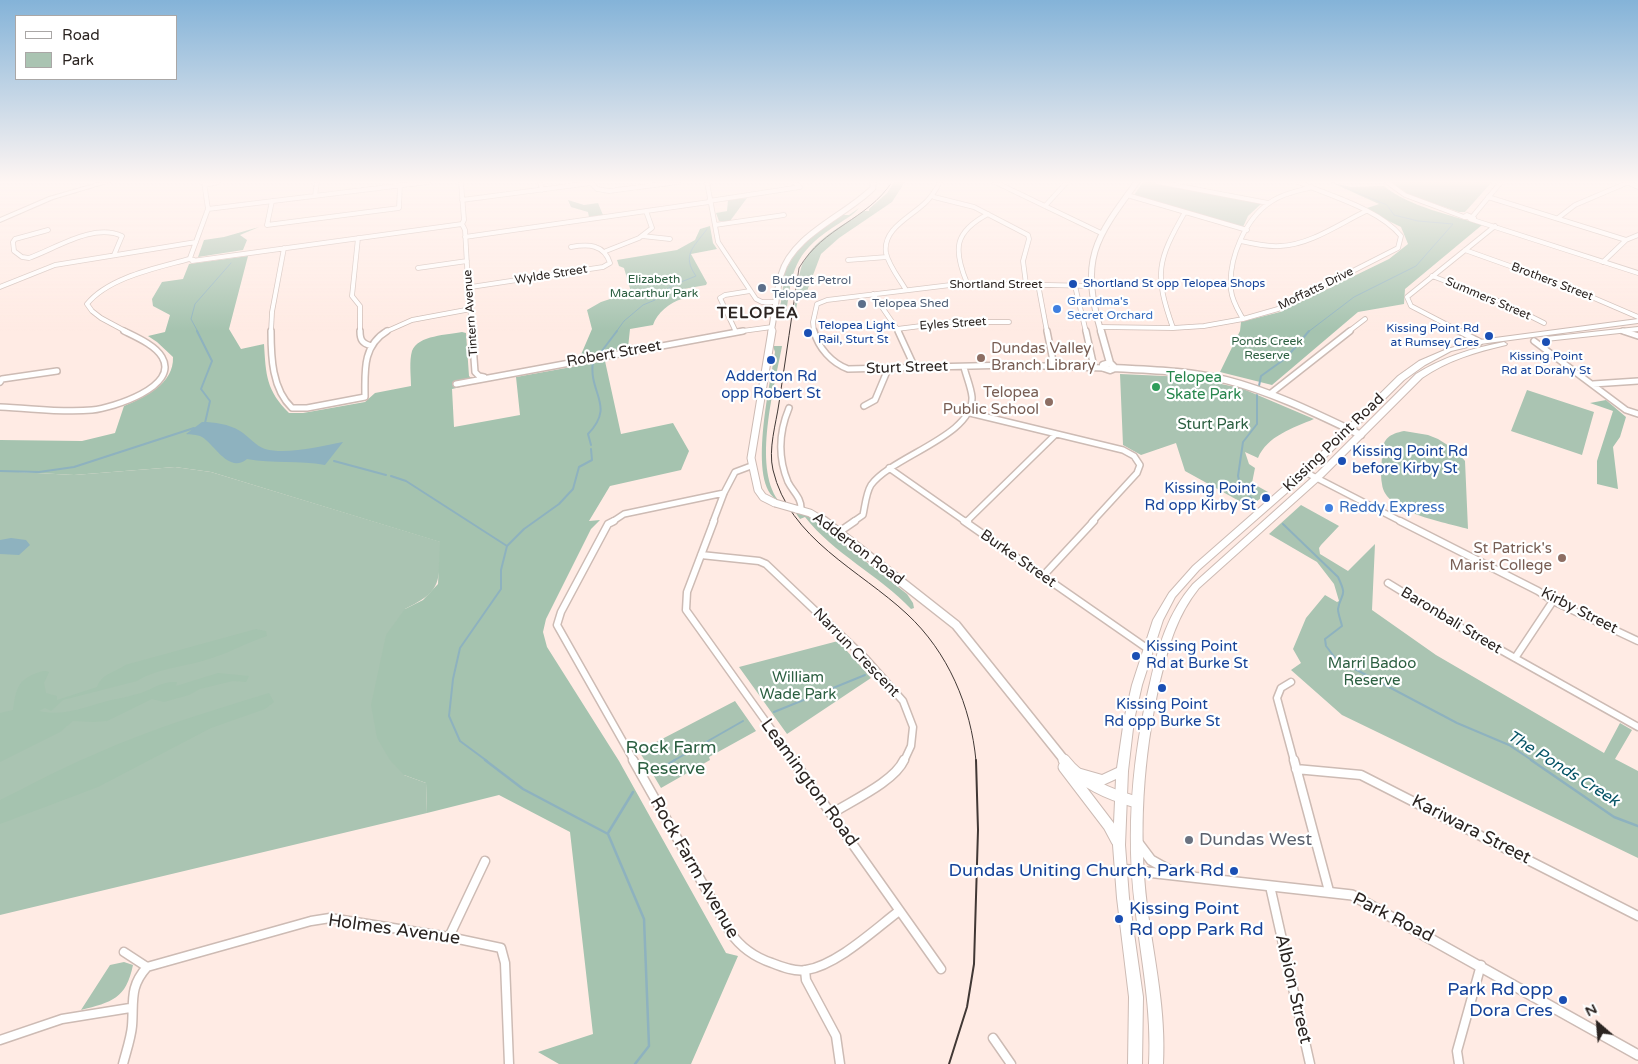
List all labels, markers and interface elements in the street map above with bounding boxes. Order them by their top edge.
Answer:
legend [15,15,178,80]
text: Road [62,26,100,44]
text: Park [62,51,94,69]
street label: Brothers Street [1509,260,1595,304]
street label: Wylde Street [514,262,588,288]
street label: Moffatts Drive [1276,265,1356,313]
street label: Tintern Avenue [461,269,481,357]
park label: Elizabeth Macarthur Park [610,273,698,301]
place label: Budget Petrol Telopea [772,274,851,302]
street label: Summers Street [1443,275,1533,323]
place label: Shortland St opp Telopea Shops [1083,277,1265,291]
street label: Shortland Street [949,278,1043,292]
marker: Shortland St opp Telopea Shops [1067,278,1079,290]
marker: Budget Petrol Telopea [756,282,768,294]
place label: Grandma's Secret Orchard [1067,295,1153,323]
place label: Telopea Shed [872,297,949,311]
marker: Telopea Shed [856,298,868,310]
marker: Grandma's Secret Orchard [1051,303,1063,315]
district label: TELOPEA [716,304,800,324]
street label: Eyles Street [919,314,987,334]
place label: Telopea Light Rail, Sturt St [818,319,895,347]
place label: Kissing Point Rd at Rumsey Cres [1386,322,1479,350]
marker: Telopea Light Rail, Sturt St [802,327,814,339]
marker: Kissing Point Rd at Rumsey Cres [1483,330,1495,342]
park label: Ponds Creek Reserve [1231,335,1303,363]
marker: Kissing Point Rd at Dorahy St [1540,336,1552,348]
street label: Robert Street [565,337,663,371]
place label: Dundas Valley Branch Library [991,340,1095,375]
place label: Kissing Point Rd at Dorahy St [1501,350,1591,378]
marker: Dundas Valley Branch Library [975,352,987,364]
marker: Adderton Rd opp Robert St [765,354,777,366]
street label: Sturt Street [866,358,948,378]
place label: Adderton Rd opp Robert St [721,368,821,403]
place label: Telopea Skate Park [1166,369,1241,404]
marker: Telopea Skate Park [1150,381,1162,393]
place label: Telopea Public School [943,384,1039,419]
street label: Kissing Point Road [1280,390,1388,496]
marker: Telopea Public School [1043,396,1055,408]
park label: Sturt Park [1177,416,1249,434]
place label: Kissing Point Rd before Kirby St [1352,443,1468,478]
marker: Kissing Point Rd before Kirby St [1336,455,1348,467]
place label: Kissing Point Rd opp Kirby St [1145,480,1256,515]
marker: Kissing Point Rd opp Kirby St [1260,492,1272,504]
place label: Reddy Express [1339,499,1445,517]
marker: Reddy Express [1323,502,1335,514]
street label: Adderton Road [809,509,907,589]
street label: Burke Street [977,526,1059,592]
place label: St Patrick's Marist College [1450,540,1552,575]
marker: St Patrick's Marist College [1556,552,1568,564]
street label: Baronbali Street [1397,584,1505,658]
street label: Kirby Street [1538,584,1620,638]
street label: Narrun Crescent [809,605,903,701]
place label: Kissing Point Rd at Burke St [1146,638,1248,673]
marker: Kissing Point Rd at Burke St [1130,650,1142,662]
park label: Marri Badoo Reserve [1328,655,1416,690]
park label: William Wade Park [760,669,836,704]
marker: Kissing Point Rd opp Burke St [1156,682,1168,694]
place label: Kissing Point Rd opp Burke St [1104,696,1220,731]
street label: Leamington Road [755,715,863,851]
water label: The Ponds Creek [1504,727,1622,811]
park label: Rock Farm Reserve [626,737,716,780]
street label: Kariwara Street [1408,791,1534,869]
street label: Rock Farm Avenue [645,793,743,943]
place label: Dundas West [1199,829,1312,851]
marker: Dundas West [1183,834,1195,846]
place label: Dundas Uniting Church, Park Rd [949,860,1224,882]
marker: Dundas Uniting Church, Park Rd [1228,865,1240,877]
street label: Park Road [1349,888,1437,948]
place label: Kissing Point Rd opp Park Rd [1129,898,1263,941]
street label: Holmes Avenue [327,910,461,950]
marker: Kissing Point Rd opp Park Rd [1113,913,1125,925]
street label: Albion Street [1270,932,1316,1046]
place label: Park Rd opp Dora Cres [1447,979,1553,1022]
marker: Park Rd opp Dora Cres [1557,994,1569,1006]
north arrow [1573,999,1623,1049]
text: N [1582,1000,1600,1020]

